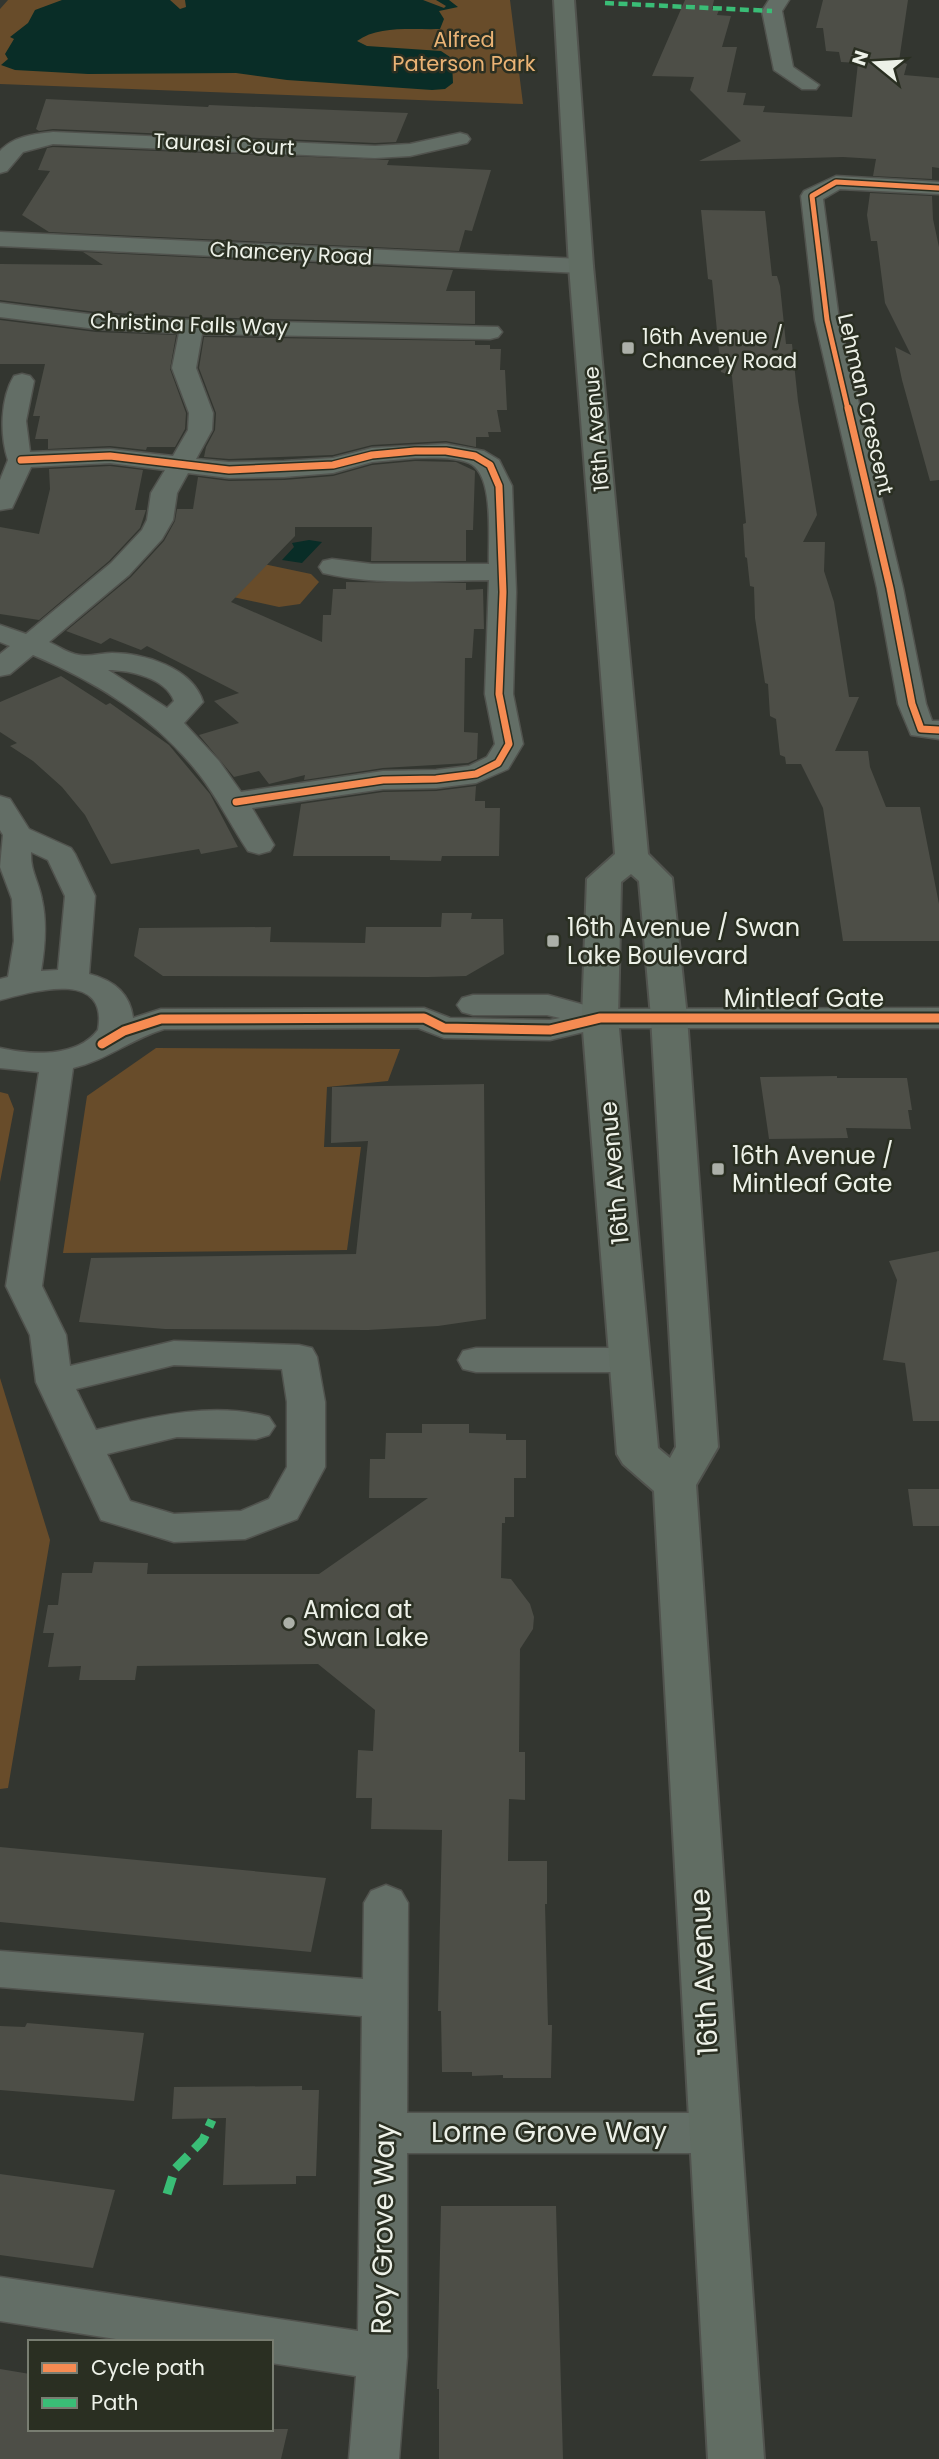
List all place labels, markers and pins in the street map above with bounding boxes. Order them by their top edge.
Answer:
place label: 16th Avenue / Chancey Road [642,322,797,375]
marker: 16th Avenue / Chancey Road [620,340,636,356]
place label: 16th Avenue / Swan Lake Boulevard [567,911,800,972]
marker: 16th Avenue / Swan Lake Boulevard [545,933,561,949]
place label: 16th Avenue / Mintleaf Gate [732,1139,893,1200]
marker: 16th Avenue / Mintleaf Gate [710,1161,726,1177]
place label: Amica at Swan Lake [303,1593,429,1654]
marker: Amica at Swan Lake [281,1615,297,1631]

